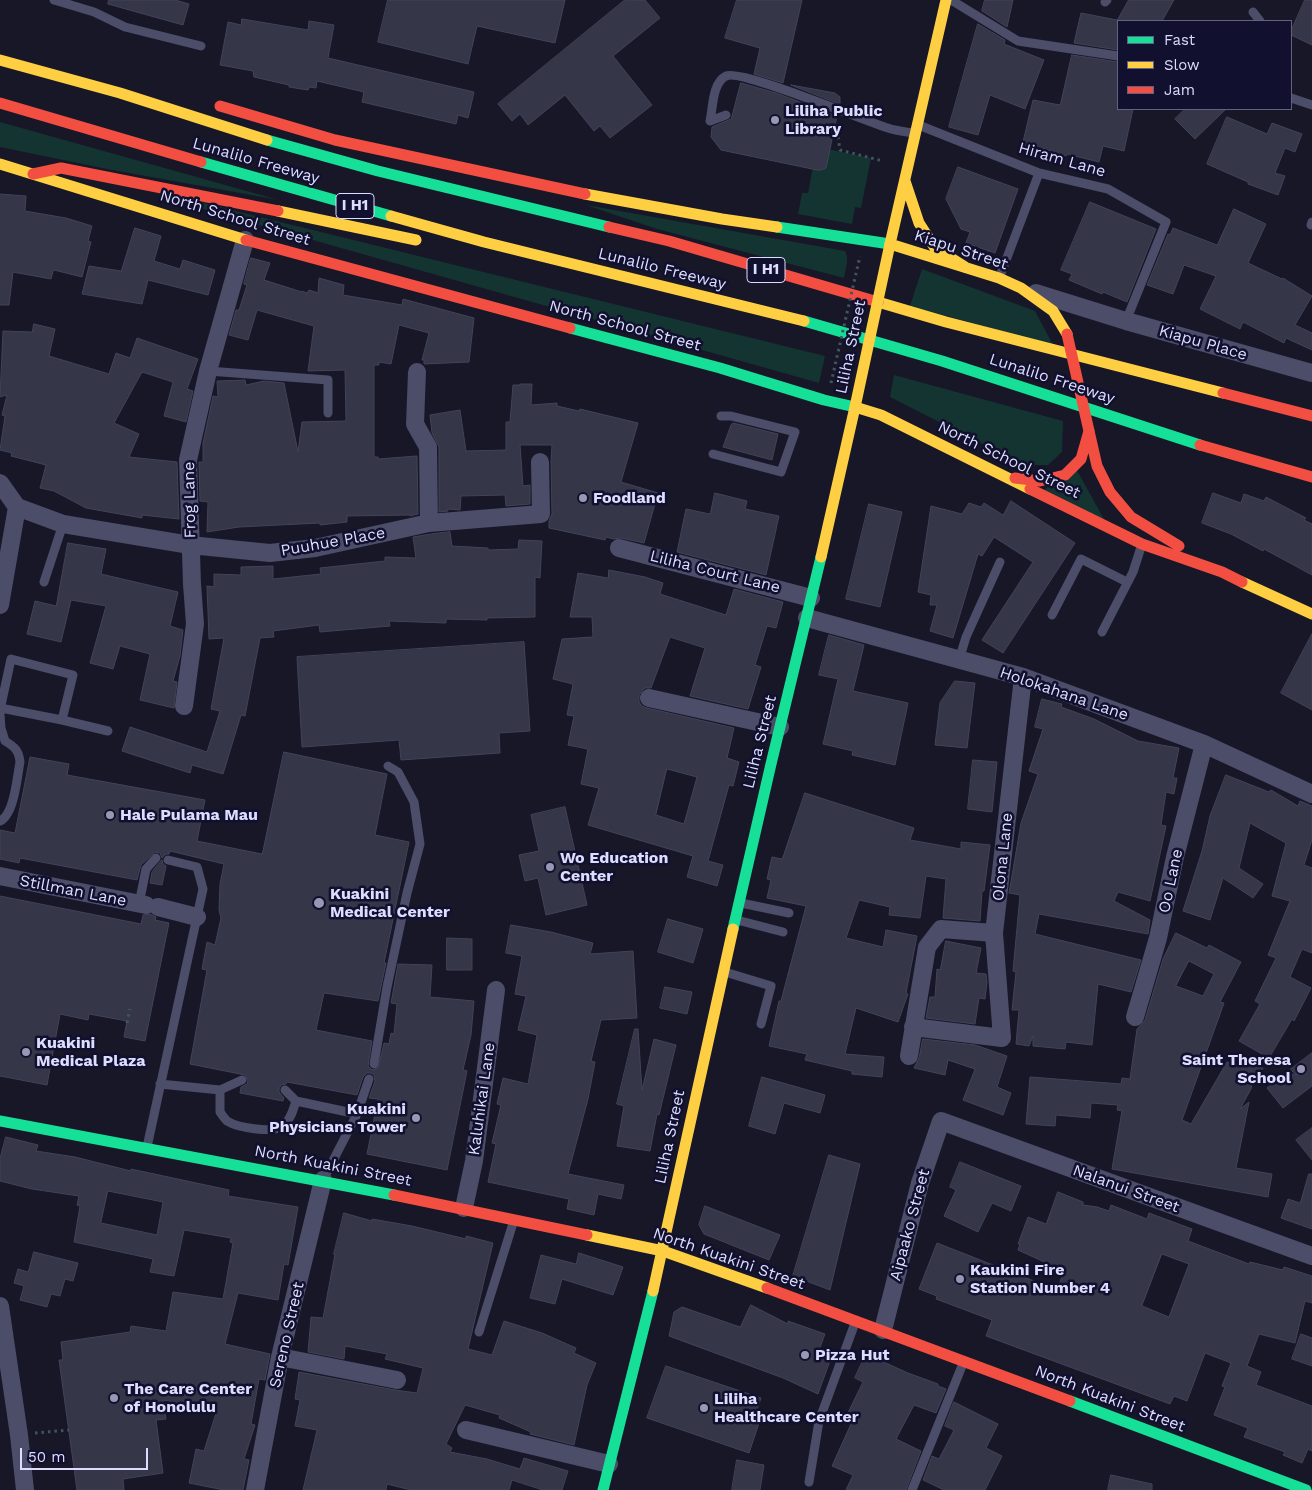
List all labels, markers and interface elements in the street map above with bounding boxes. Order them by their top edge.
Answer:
legend [1117,20,1292,110]
text: Fast [1164,31,1195,49]
text: Slow [1164,56,1200,74]
text: Jam [1164,81,1195,99]
place label: Liliha Public Library [785,101,883,139]
marker: Liliha Public Library [769,114,781,126]
street label: Lunalilo Freeway [190,134,322,188]
street label: Hiram Lane [1016,138,1108,182]
street label: North School Street [158,186,312,250]
road number: I H1 [336,194,374,218]
street label: Kiapu Street [912,226,1010,274]
street label: Lunalilo Freeway [596,244,728,294]
road number: I H1 [747,258,785,282]
street label: North School Street [547,297,703,355]
street label: Liliha Street [832,298,870,396]
street label: Kiapu Place [1157,321,1249,365]
street label: Lunalilo Freeway [987,350,1117,408]
street label: North School Street [935,417,1083,503]
street label: Frog Lane [180,461,200,539]
place label: Foodland [593,488,666,508]
marker: Foodland [577,492,589,504]
street label: Puuhue Place [279,523,387,561]
street label: Liliha Court Lane [648,546,782,598]
street label: Holokahana Lane [997,663,1131,725]
street label: Liliha Street [739,693,781,791]
place label: Hale Pulama Mau [120,805,258,825]
marker: Hale Pulama Mau [104,809,116,821]
street label: Olona Lane [989,812,1017,902]
street label: Oo Lane [1155,847,1187,915]
place label: Wo Education Center [560,848,668,886]
marker: Wo Education Center [544,861,556,873]
street label: Stillman Lane [18,871,128,911]
place label: Kuakini Medical Center [330,884,450,922]
marker: Kuakini Medical Center [312,896,326,910]
place label: Kuakini Medical Plaza [36,1033,145,1071]
street label: Kaluhikai Lane [465,1041,499,1157]
marker: Kuakini Medical Plaza [20,1046,32,1058]
place label: Saint Theresa School [1182,1050,1291,1088]
marker: Saint Theresa School [1295,1063,1307,1075]
street label: Liliha Street [651,1088,689,1186]
place label: Kuakini Physicians Tower [269,1099,406,1137]
marker: Kuakini Physicians Tower [410,1112,422,1124]
street label: North Kuakini Street [253,1141,413,1191]
street label: Nalanui Street [1070,1161,1182,1217]
street label: Aipaako Street [886,1167,934,1283]
street label: North Kuakini Street [650,1224,808,1294]
place label: Kaukini Fire Station Number 4 [970,1260,1110,1298]
marker: Kaukini Fire Station Number 4 [954,1273,966,1285]
street label: Sereno Street [265,1280,309,1390]
place label: Pizza Hut [815,1345,889,1365]
marker: Pizza Hut [799,1349,811,1361]
street label: North Kuakini Street [1032,1361,1188,1437]
place label: The Care Center of Honolulu [124,1379,252,1417]
place label: Liliha Healthcare Center [714,1389,859,1427]
marker: The Care Center of Honolulu [108,1392,120,1404]
marker: Liliha Healthcare Center [698,1402,710,1414]
scale bar [22,1438,150,1470]
text: 50 m [28,1448,65,1466]

